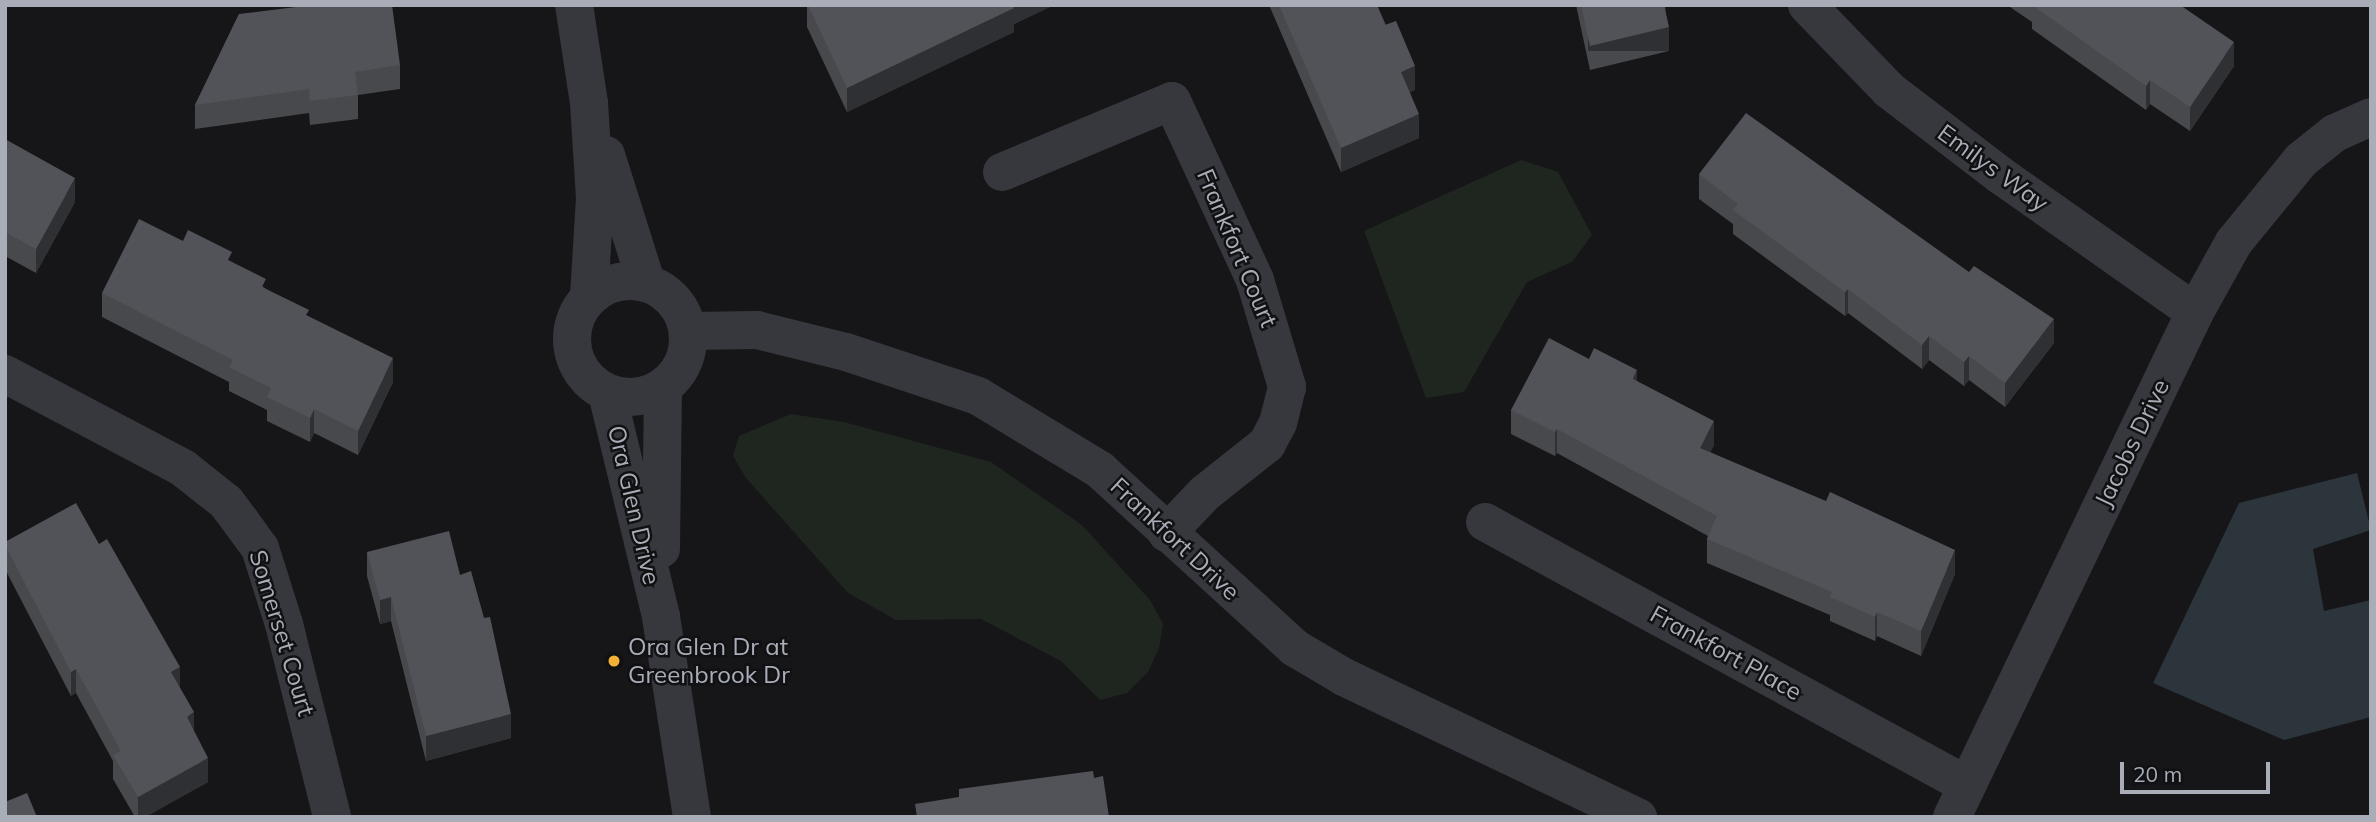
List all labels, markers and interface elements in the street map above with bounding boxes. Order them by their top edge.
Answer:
street label: Emilys Way [1932,118,2054,218]
street label: Frankfort Court [1191,165,1283,331]
street label: Jacobs Drive [2089,375,2175,511]
street label: Ora Glen Drive [602,423,666,587]
street label: Frankfort Drive [1104,472,1246,606]
street label: Somerset Court [243,547,321,719]
street label: Frankfort Place [1645,600,1807,706]
place label: Ora Glen Dr at Greenbrook Dr [628,633,790,689]
marker: Ora Glen Dr at Greenbrook Dr [606,653,622,669]
scale bar [2124,748,2274,792]
text: 20 m [2133,761,2182,787]

